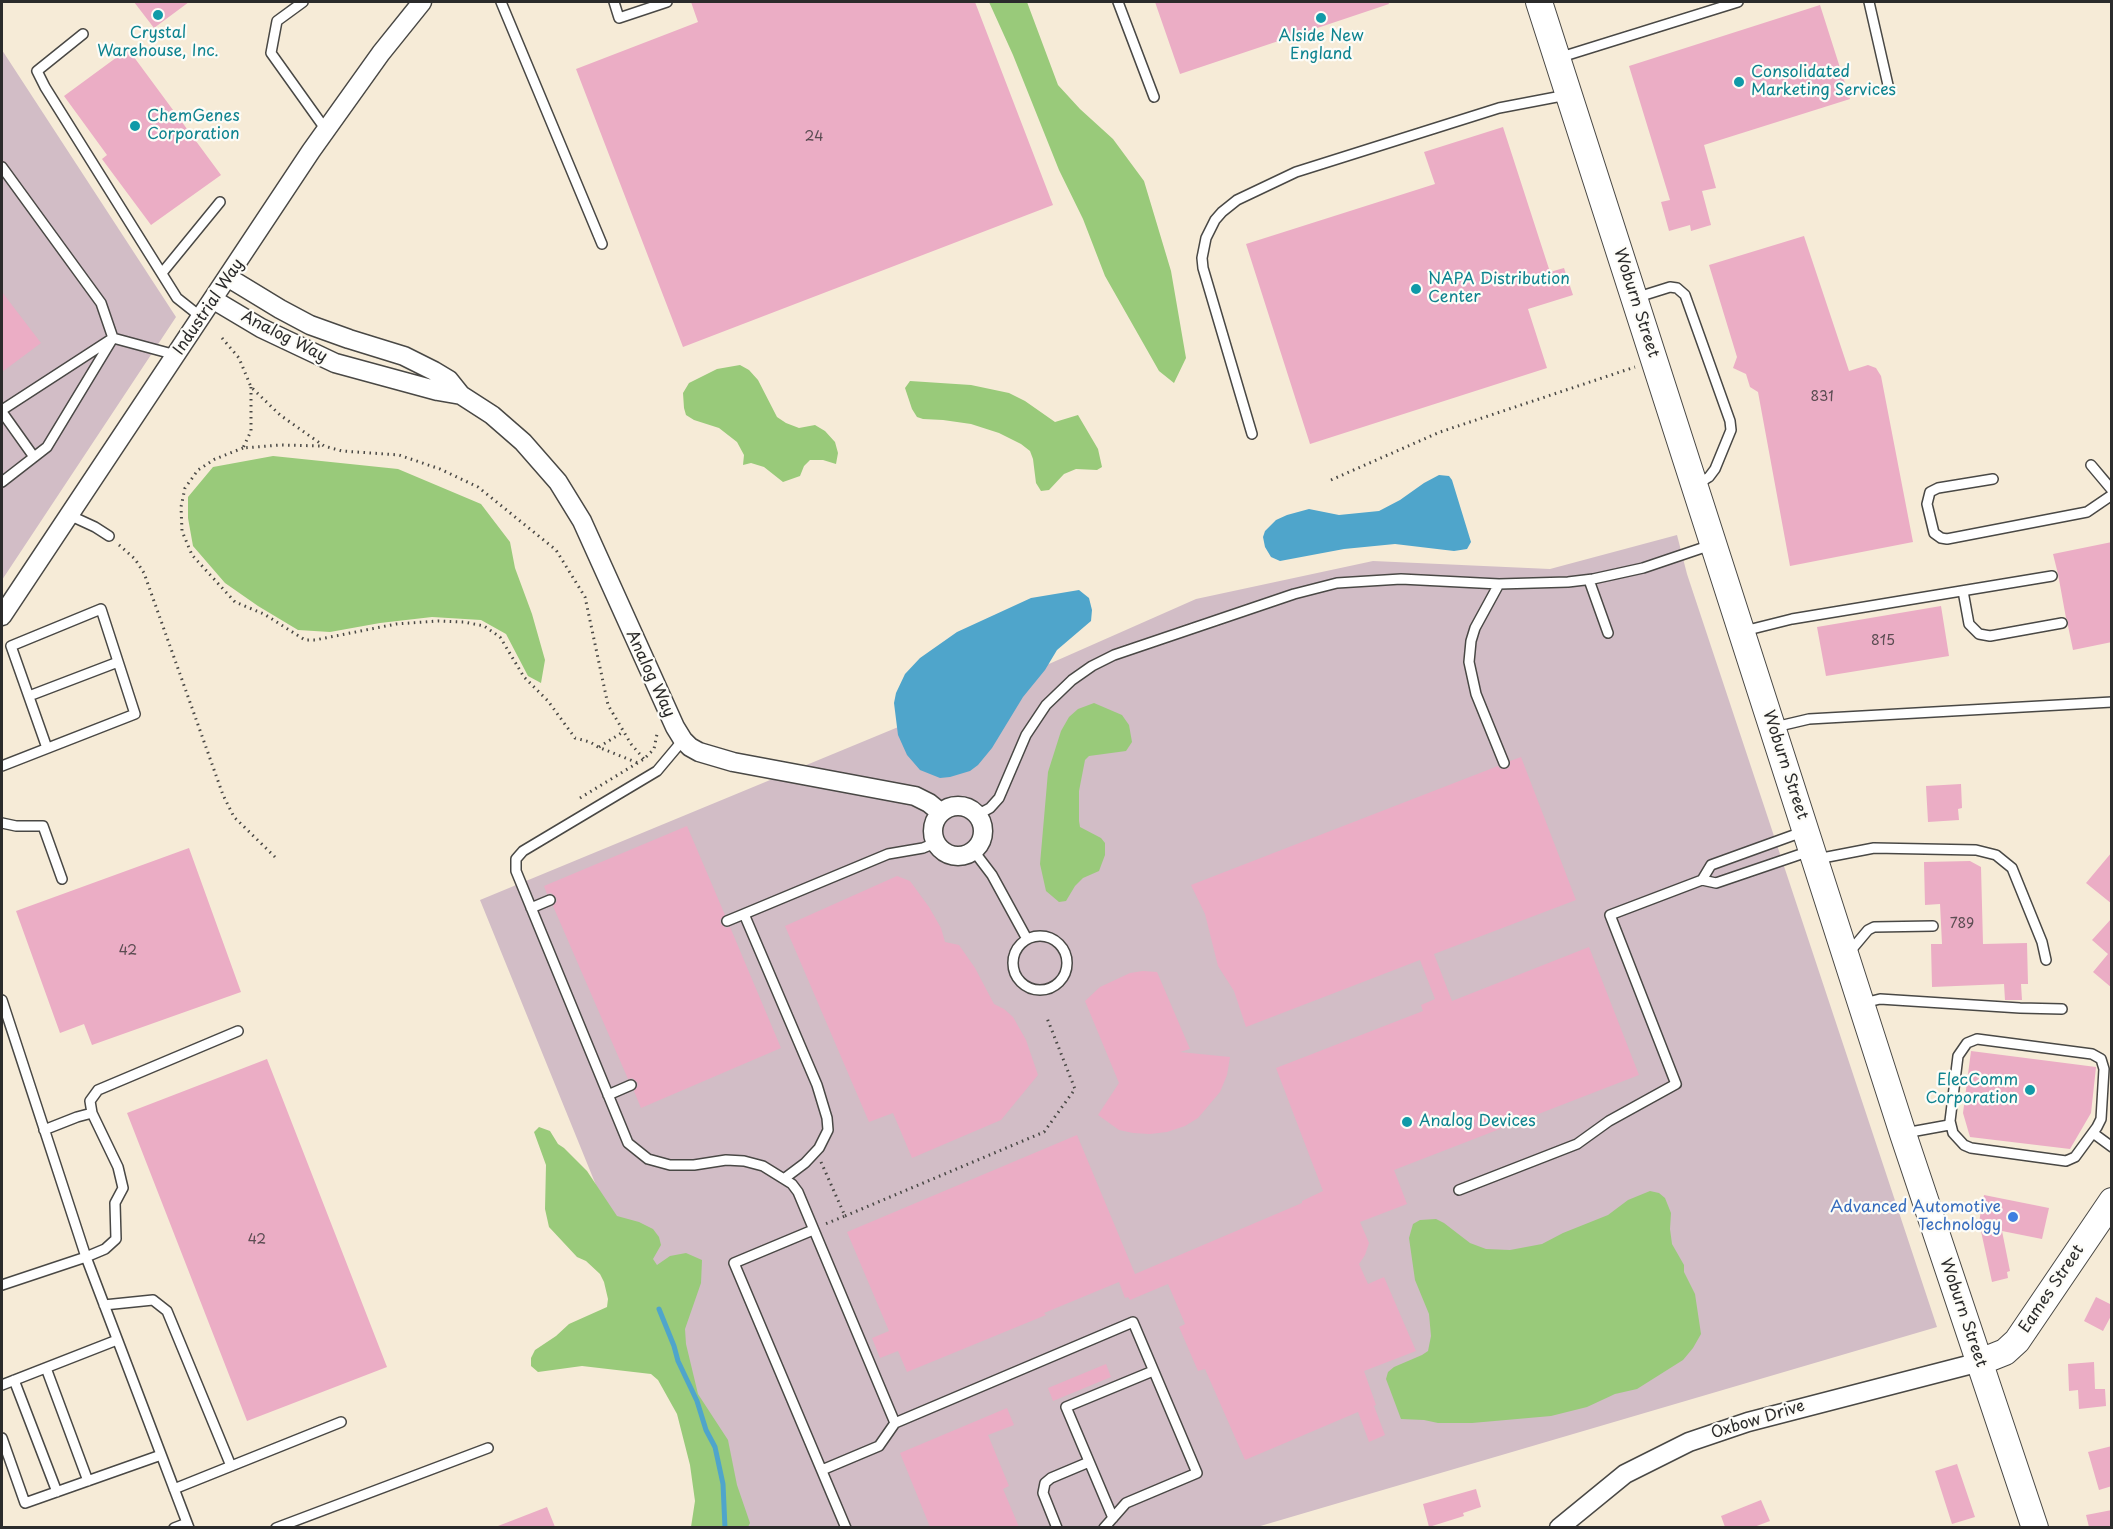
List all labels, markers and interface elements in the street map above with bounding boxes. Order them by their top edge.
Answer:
marker: Crystal Warehouse, Inc. [151,8,165,22]
marker: Alside New England [1314,11,1328,25]
place label: Crystal Warehouse, Inc. [97,24,219,62]
place label: Alside New England [1278,27,1364,65]
place label: Consolidated Marketing Services [1751,63,1896,101]
marker: Consolidated Marketing Services [1732,75,1746,89]
place label: ChemGenes Corporation [147,107,240,145]
marker: ChemGenes Corporation [128,119,142,133]
house number: 24 [805,129,823,145]
street label: Woburn Street [1609,246,1663,360]
street label: Industrial Way [170,255,248,359]
place label: NAPA Distribution Center [1428,270,1570,308]
marker: NAPA Distribution Center [1409,282,1423,296]
street label: Analog Way [238,307,330,367]
house number: 831 [1810,389,1834,405]
street label: Analog Way [621,627,679,721]
house number: 815 [1871,633,1895,649]
street label: Woburn Street [1758,708,1812,822]
house number: 789 [1950,916,1974,932]
house number: 42 [119,943,137,959]
place label: ElecComm Corporation [1925,1071,2018,1109]
marker: ElecComm Corporation [2023,1083,2037,1097]
place label: Analog Devices [1419,1112,1536,1132]
marker: Analog Devices [1400,1115,1414,1129]
place label: Advanced Automotive Technology [1830,1198,2001,1236]
marker: Advanced Automotive Technology [2006,1210,2020,1224]
house number: 42 [248,1232,266,1248]
street label: Eames Street [2015,1241,2089,1337]
street label: Woburn Street [1935,1256,1991,1370]
street label: Oxbow Drive [1709,1397,1807,1443]

